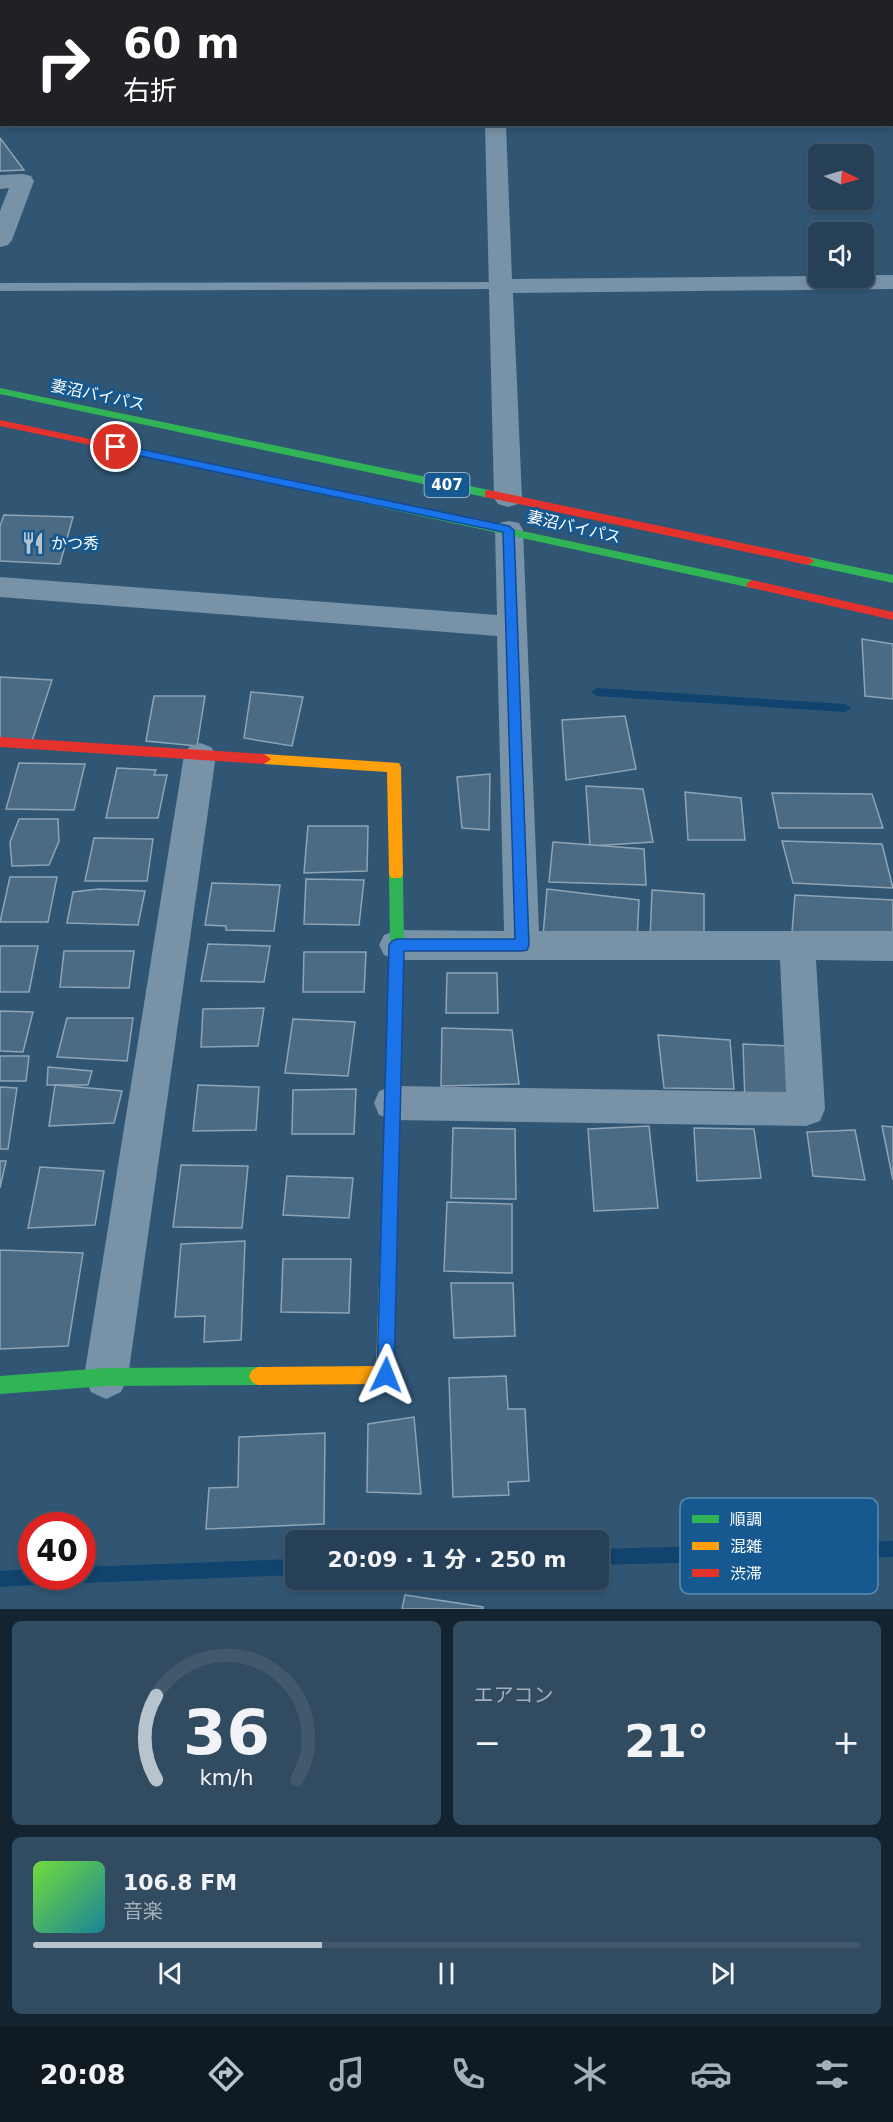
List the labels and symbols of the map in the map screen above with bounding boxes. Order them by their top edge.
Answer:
north arrow [808,144,874,210]
street label: 妻沼バイパス [49,376,147,414]
pin [90,421,141,472]
road number: 407 [424,473,470,497]
street label: 妻沼バイパス [525,507,623,547]
restaurant icon: かつ秀 [20,530,46,556]
place label: かつ秀 [51,534,99,553]
position arrow [354,1343,418,1407]
legend [680,1498,878,1594]
text: 順調 [730,1510,762,1529]
speed limit sign: 40 [18,1512,96,1590]
text: 混雑 [730,1537,762,1556]
text: 渋滞 [730,1564,762,1583]

